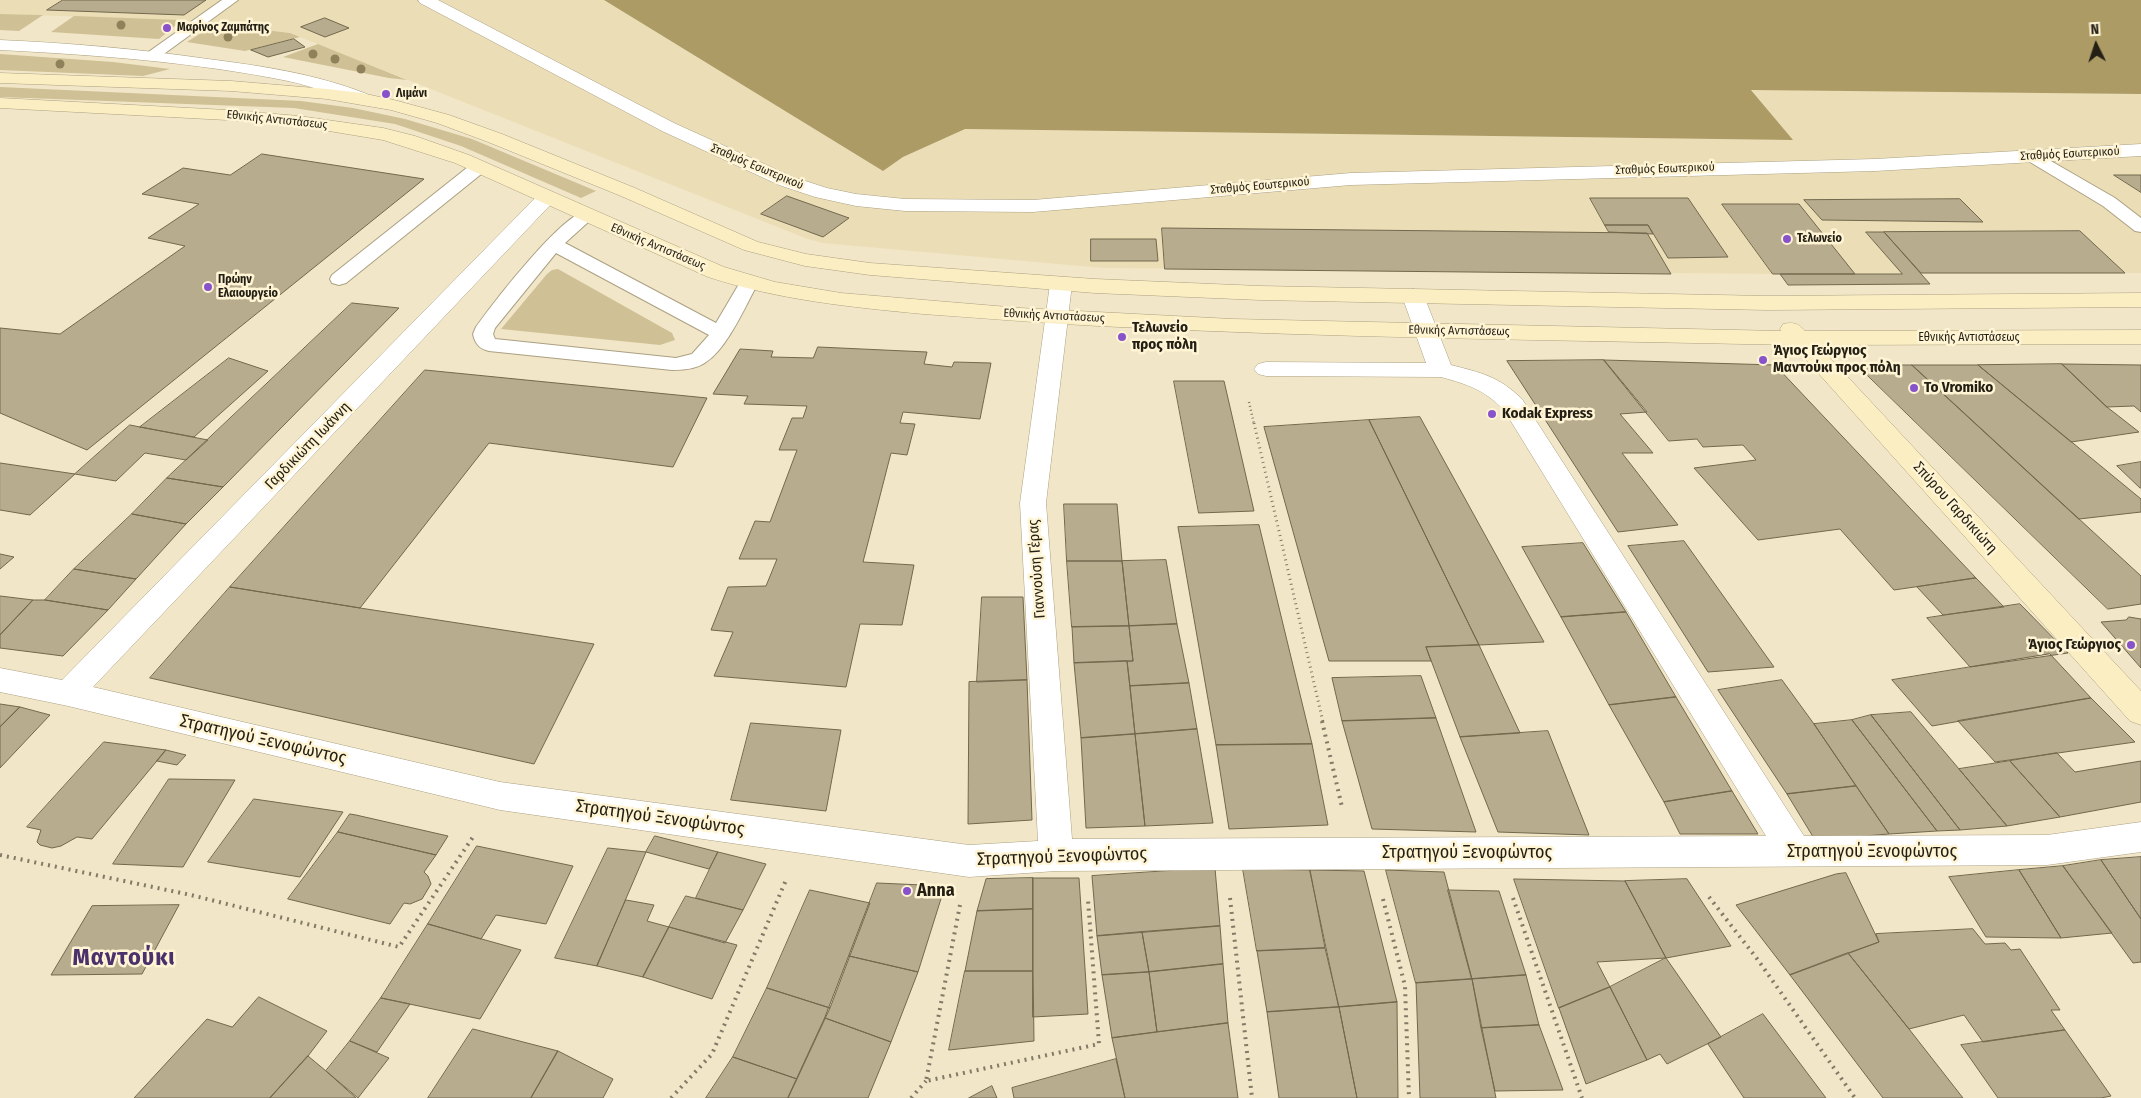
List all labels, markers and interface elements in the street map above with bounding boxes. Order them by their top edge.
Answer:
north arrow [2071,20,2121,70]
place label: Μαρίνος Ζαμπάτης [177,21,269,35]
text: N [2090,21,2100,38]
marker: Μαρίνος Ζαμπάτης [161,22,173,34]
place label: Λιμάνι [396,87,427,101]
marker: Λιμάνι [380,88,392,100]
street label: Εθνικής Αντιστάσεως [226,108,328,132]
street label: Σταθμός Εσωτερικού [708,141,806,193]
street label: Σταθμός Εσωτερικού [2020,144,2120,164]
street label: Σταθμός Εσωτερικού [1615,160,1715,178]
street label: Σταθμός Εσωτερικού [1210,174,1310,198]
street label: Εθνικής Αντιστάσεως [609,221,707,273]
place label: Τελωνείο [1797,232,1842,246]
marker: Τελωνείο [1781,233,1793,245]
place label: Πρώην Ελαιουργείο [218,273,278,301]
marker: Πρώην Ελαιουργείο [202,281,214,293]
street label: Εθνικής Αντιστάσεως [1003,306,1105,326]
place label: Τελωνείο προς πόλη [1132,319,1197,354]
street label: Εθνικής Αντιστάσεως [1408,323,1510,339]
marker: Τελωνείο προς πόλη [1116,331,1128,343]
street label: Εθνικής Αντιστάσεως [1918,331,2020,345]
place label: Άγιος Γεώργιος Μαντούκι προς πόλη [1773,342,1900,377]
marker: Άγιος Γεώργιος Μαντούκι προς πόλη [1757,354,1769,366]
place label: To Vromiko [1924,379,1993,397]
marker: To Vromiko [1908,382,1920,394]
street label: Γαρδικιώτη Ιωάννη [262,398,354,494]
place label: Kodak Express [1502,405,1593,423]
marker: Kodak Express [1486,408,1498,420]
street label: Σπύρου Γαρδικιώτη [1909,458,2001,558]
street label: Γιαννούση Γέρας [1025,519,1049,619]
place label: Άγιος Γεώργιος [2027,636,2121,654]
marker: Άγιος Γεώργιος [2125,639,2137,651]
street label: Στρατηγού Ξενοφώντος [178,710,348,770]
street label: Στρατηγού Ξενοφώντος [574,795,746,841]
street label: Στρατηγού Ξενοφώντος [1787,841,1957,863]
street label: Στρατηγού Ξενοφώντος [1382,842,1552,864]
street label: Στρατηγού Ξενοφώντος [977,843,1147,871]
place label: Anna [917,880,955,902]
marker: Anna [901,885,913,897]
district label: Μαντούκι [72,944,176,972]

